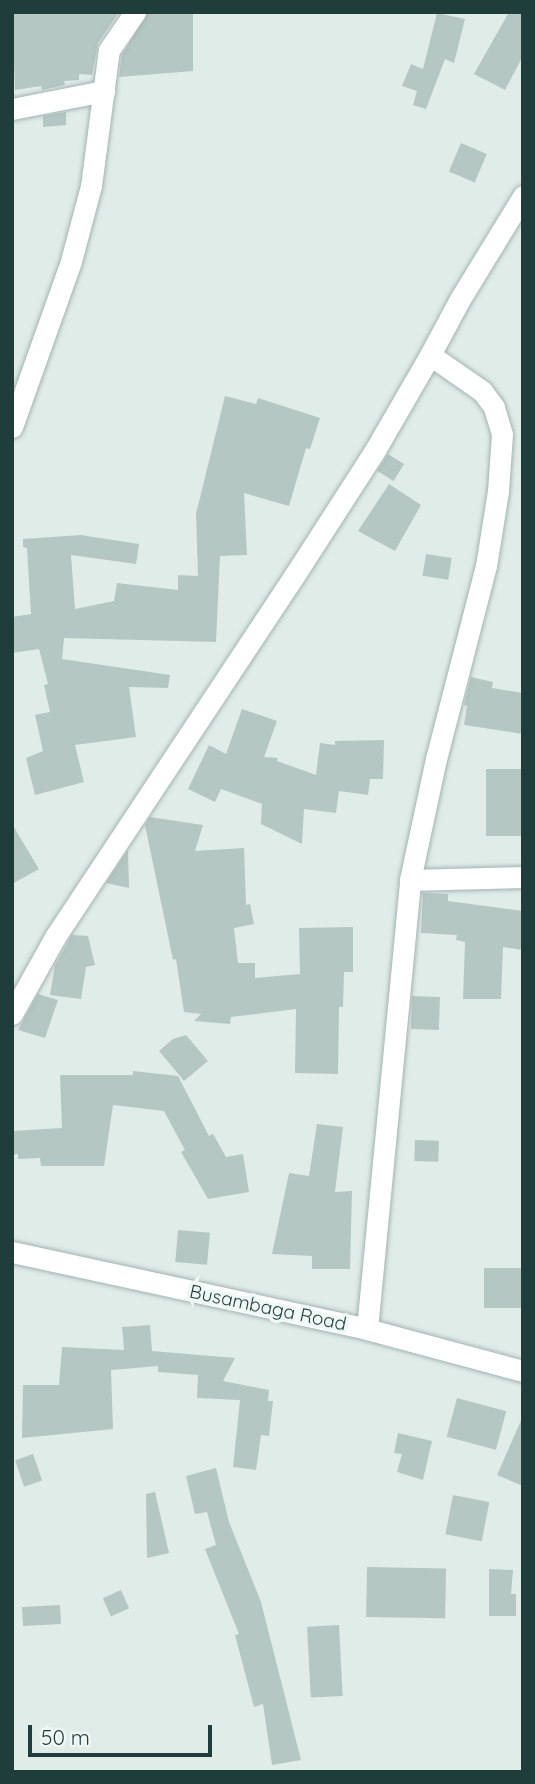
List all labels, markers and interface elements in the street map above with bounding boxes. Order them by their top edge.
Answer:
street label: Busambaga Road [188,1280,348,1336]
scale bar [32,1710,215,1754]
text: 50 m [41,1724,90,1750]

